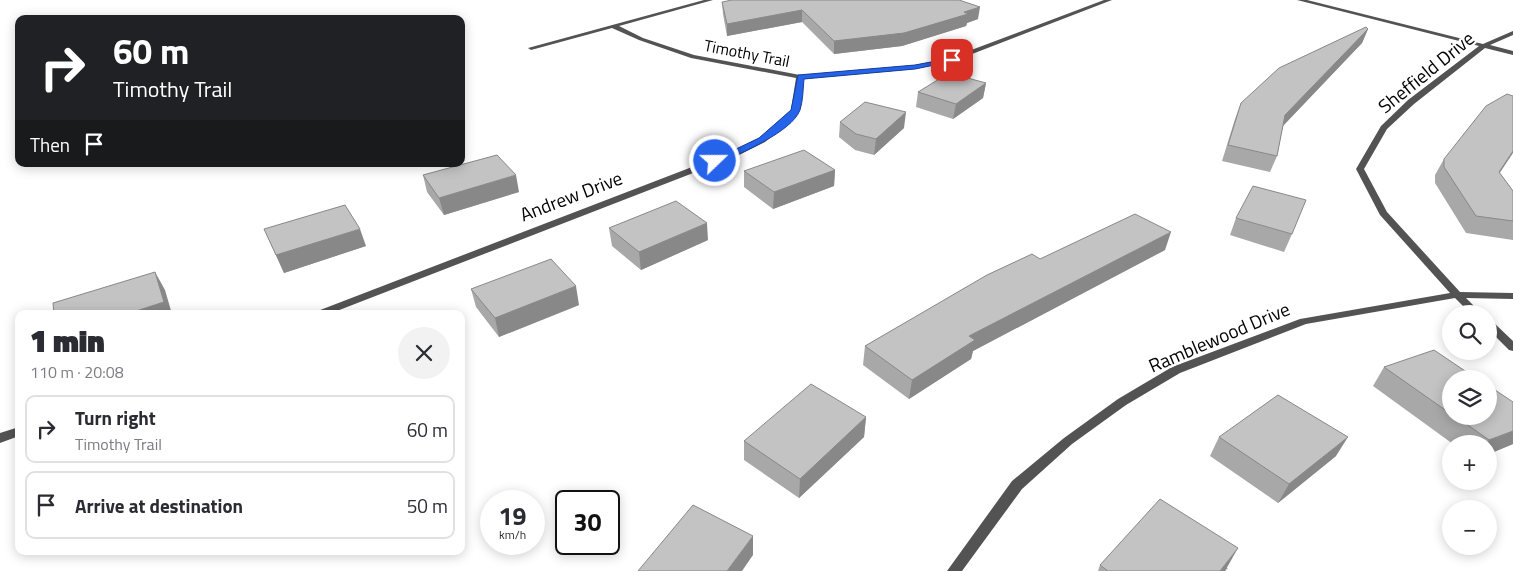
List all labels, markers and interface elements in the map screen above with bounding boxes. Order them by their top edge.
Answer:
text: 60 m [113,24,189,78]
street label: Sheffield Drive [1371,24,1480,120]
street label: Timothy Trail [702,33,792,73]
icon: right [30,35,95,100]
pin [931,39,973,81]
icon: arrive [938,46,966,74]
text: Timothy Trail [113,72,232,106]
text: Then [30,130,70,159]
icon: arrive [80,130,108,158]
position arrow [688,134,740,186]
street label: Andrew Drive [515,163,626,228]
street label: Ramblewood Drive [1144,294,1294,379]
map controls [1442,305,1497,555]
button: search [1442,305,1497,360]
text: 1 min [30,318,105,364]
button: close [398,327,450,379]
text: 110 m · 20:08 [30,360,124,384]
button: layers [1442,370,1497,425]
text: Turn right [75,403,156,432]
icon: right [32,415,60,443]
text: 60 m [407,415,448,444]
text: Timothy Trail [75,432,162,456]
button: + [1442,435,1497,490]
speed limit sign: 30 [555,490,620,555]
icon: arrive [32,491,60,519]
text: Arrive at destination [75,491,243,520]
text: 50 m [407,491,448,520]
text: 19 [498,497,527,535]
button: − [1442,500,1497,555]
text: km/h [499,525,526,544]

